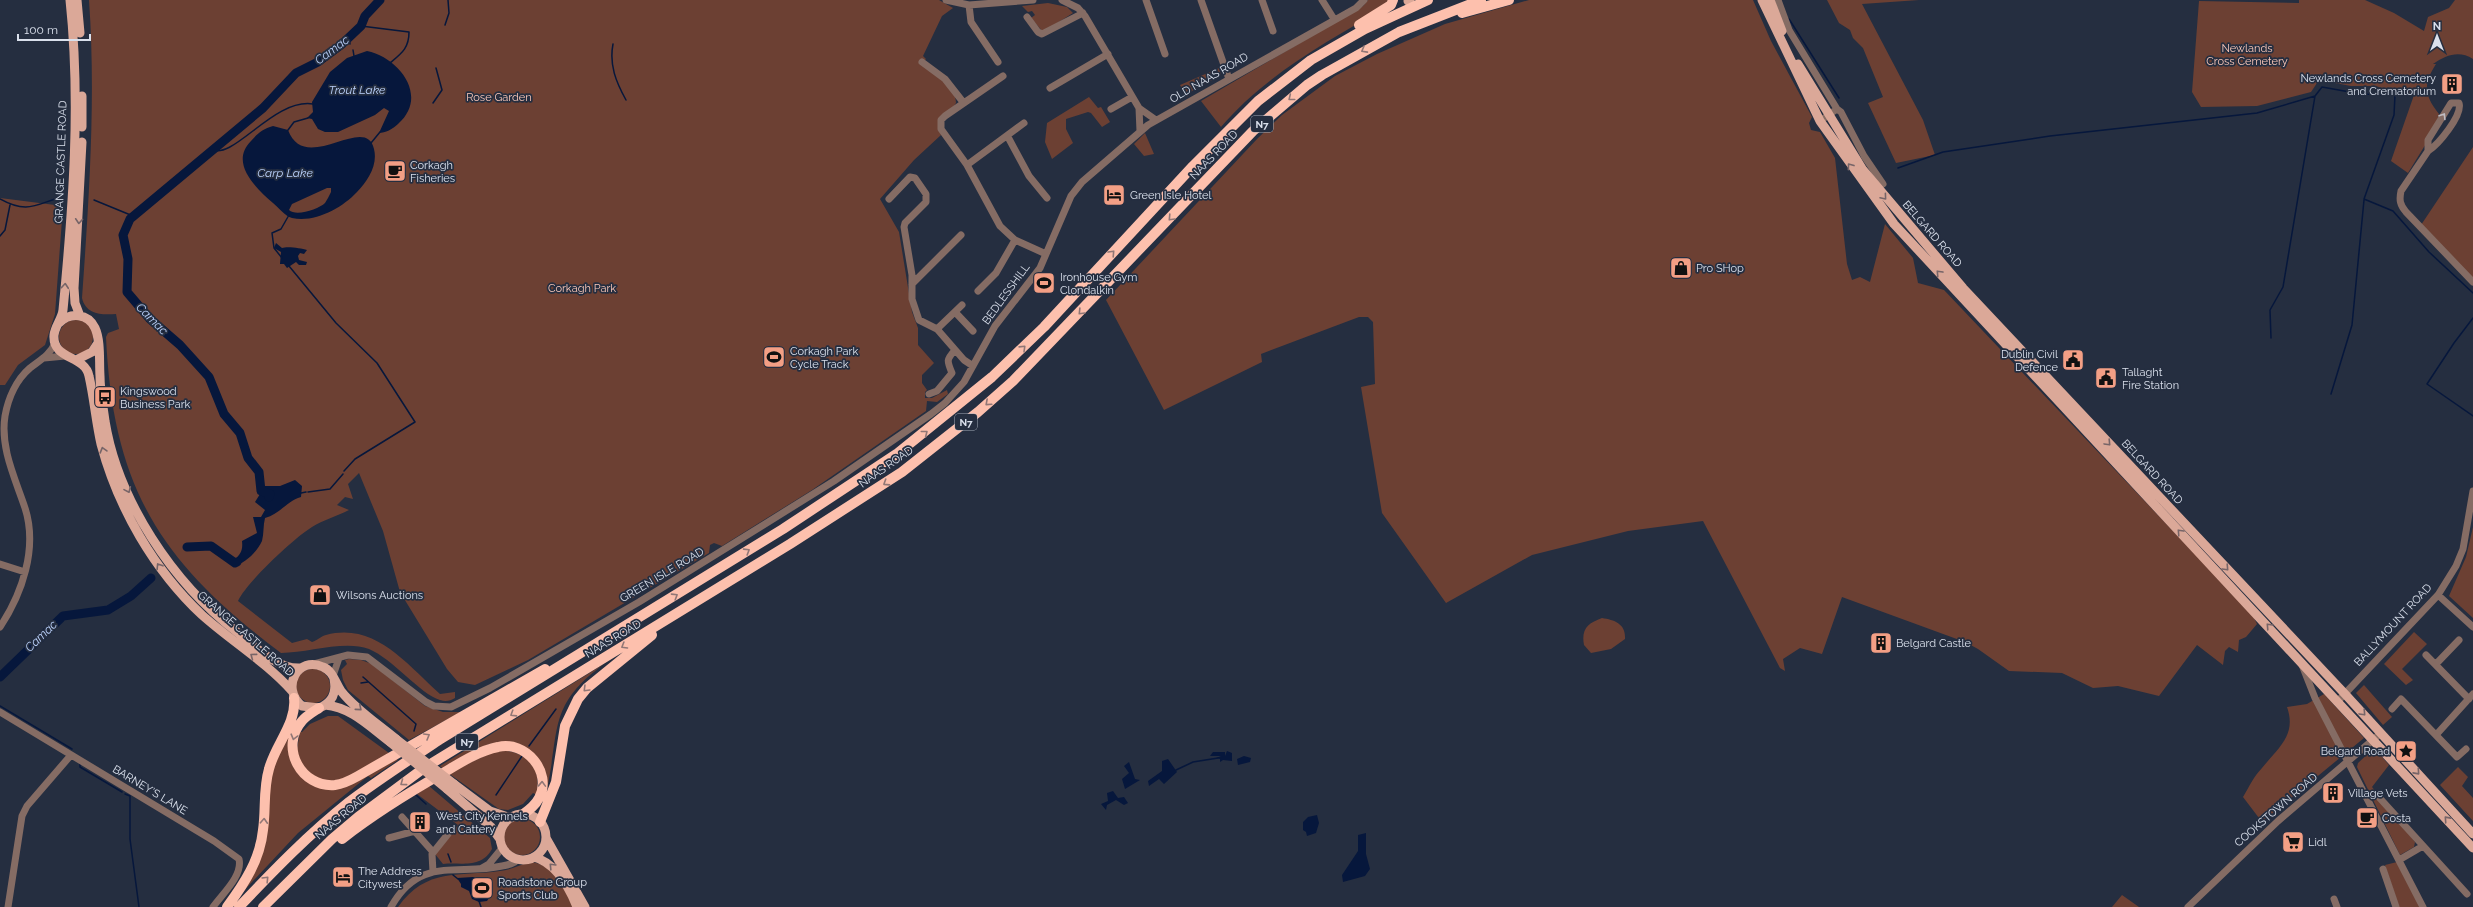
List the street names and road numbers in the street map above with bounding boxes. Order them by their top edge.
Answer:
street label: OLD NAAS ROAD [1167,50,1251,106]
street label: GRANGE CASTLE ROAD [52,100,70,224]
road number: N7 [1251,116,1273,132]
street label: NAAS ROAD [1187,128,1241,182]
street label: BELGARD ROAD [1900,198,1964,270]
street label: BEDLESSHILL [980,261,1033,327]
road number: N7 [955,414,977,430]
street label: BELGARD ROAD [2119,437,2185,507]
street label: NAAS ROAD [856,443,916,490]
street label: GREEN ISLE ROAD [618,545,706,605]
street label: BALLYMOUNT ROAD [2352,581,2435,669]
street label: GRANGE CASTLE ROAD [195,589,297,679]
street label: NAAS ROAD [583,617,644,661]
road number: N7 [456,734,478,750]
street label: BARNEY'S LANE [110,763,190,818]
street label: COOKSTOWN ROAD [2232,770,2320,849]
street label: NAAS ROAD [313,792,369,842]

